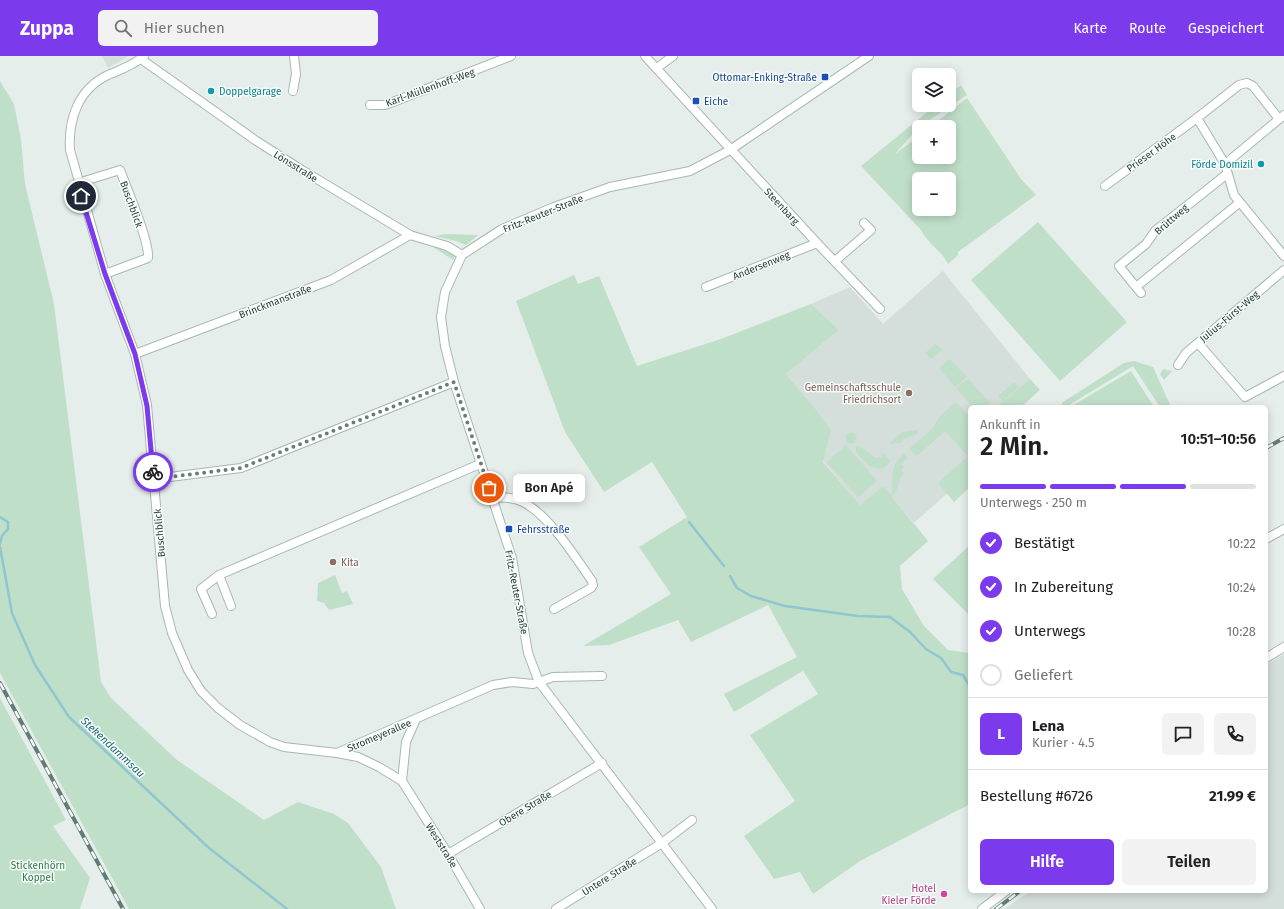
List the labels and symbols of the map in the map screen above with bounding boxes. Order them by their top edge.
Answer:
street label: Karl-Müllenhoff-Weg [384,66,477,110]
place label: Ottomar-Enking-Straße [713,72,817,84]
marker: Ottomar-Enking-Straße [820,72,830,82]
marker: Doppelgarage [206,86,216,96]
place label: Doppelgarage [219,86,281,98]
marker: Eiche [691,96,701,106]
place label: Eiche [704,96,728,108]
street label: Prieser Höhe [1124,131,1179,175]
street label: Lönsstraße [271,149,320,185]
place label: Förde Domizil [1191,159,1253,171]
marker: Förde Domizil [1256,159,1266,169]
pin [64,179,98,213]
street label: Buschblick [117,179,145,230]
street label: Steenbarg [761,186,802,228]
street label: Fritz-Reuter-Straße [501,192,585,236]
street label: Brüttweg [1152,201,1192,238]
street label: Andersenweg [731,249,792,283]
street label: Brinckmanstraße [237,283,313,321]
street label: Julius-Fürst-Weg [1198,288,1262,345]
place label: Gemeinschaftsschule Friedrichsort [805,382,901,406]
marker: Gemeinschaftsschule Friedrichsort [904,388,914,398]
courier [133,452,173,492]
pin [472,471,506,505]
callout: Bon Apé [513,474,585,502]
street label: Buschblick [152,507,168,558]
marker: Fehrsstraße [504,524,514,534]
place label: Fehrsstraße [517,524,570,536]
street label: Fritz-Reuter-Straße [502,549,530,635]
marker: Kita [328,557,338,567]
place label: Kita [341,557,359,569]
water label: Stekendammsau [77,714,147,780]
street label: Stromeyerallee [346,717,413,755]
street label: Obere Straße [497,788,554,829]
street label: Weststraße [423,821,460,870]
street label: Untere Straße [580,855,639,898]
park label: Stickenhörn Koppel [11,860,65,884]
place label: Hotel Kieler Förde [882,883,936,907]
marker: Hotel Kieler Förde [939,889,949,899]

